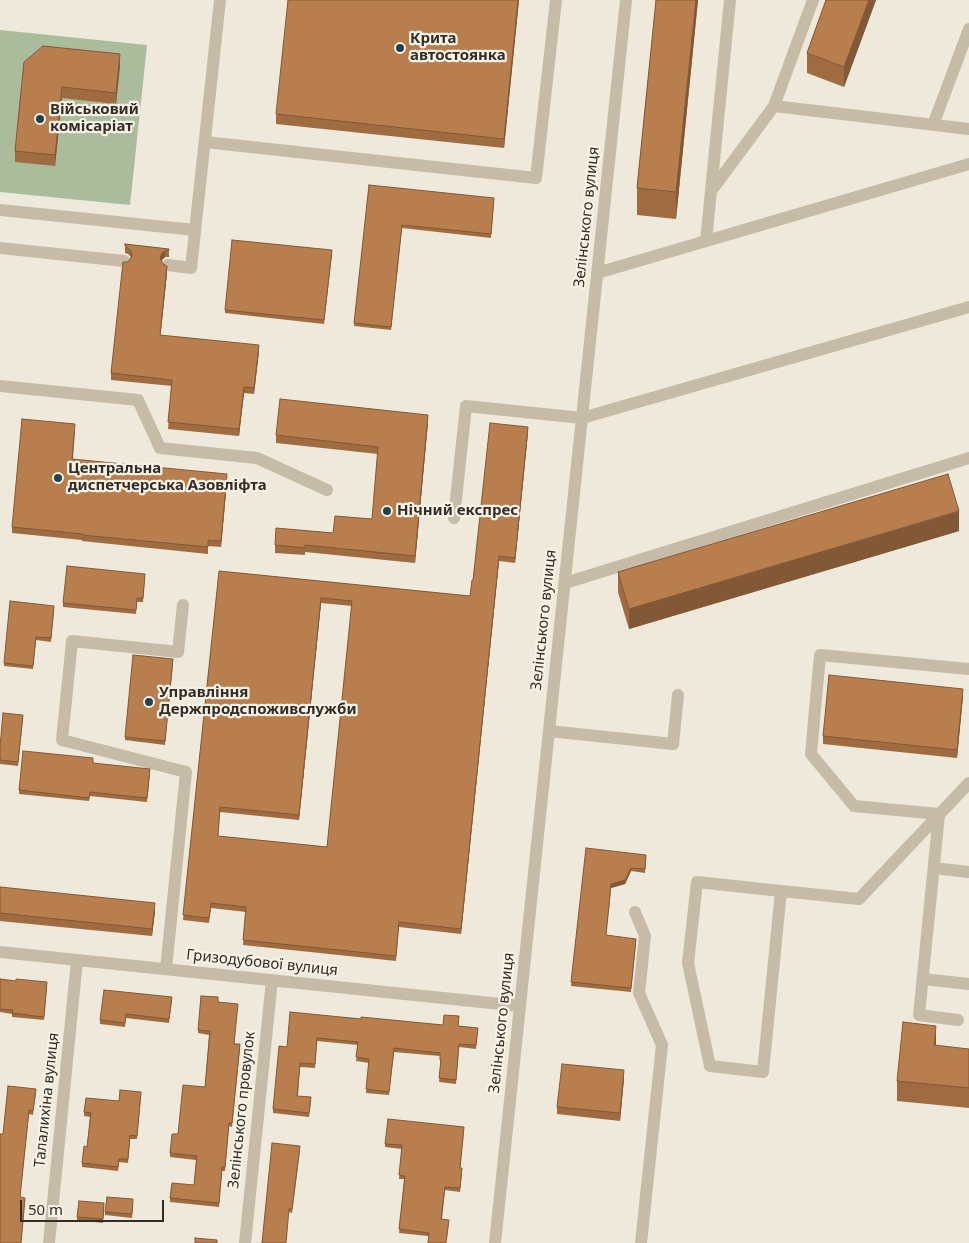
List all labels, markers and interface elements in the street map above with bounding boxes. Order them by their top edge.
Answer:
place label: Крита автостоянка [410,30,506,65]
marker: Крита автостоянка [394,42,406,54]
place label: Військовий комісаріат [50,101,139,136]
marker: Військовий комісаріат [34,113,46,125]
street label: Зелінського вулиця [571,146,603,288]
place label: Центральна диспетчерська Азовліфта [68,460,267,495]
marker: Центральна диспетчерська Азовліфта [52,472,64,484]
place label: Нічний експрес [397,502,518,520]
marker: Нічний експрес [381,505,393,517]
street label: Зелінського вулиця [528,549,560,691]
place label: Управління Держпродспоживслужби [159,684,357,719]
marker: Управління Держпродспоживслужби [143,696,155,708]
street label: Гризодубової вулиця [185,946,339,980]
street label: Зелінського вулиця [486,952,518,1094]
street label: Зелінського провулок [225,1030,259,1190]
street label: Талалихіна вулиця [31,1032,63,1168]
scale bar [22,1190,166,1222]
text: 50 m [28,1199,63,1219]

